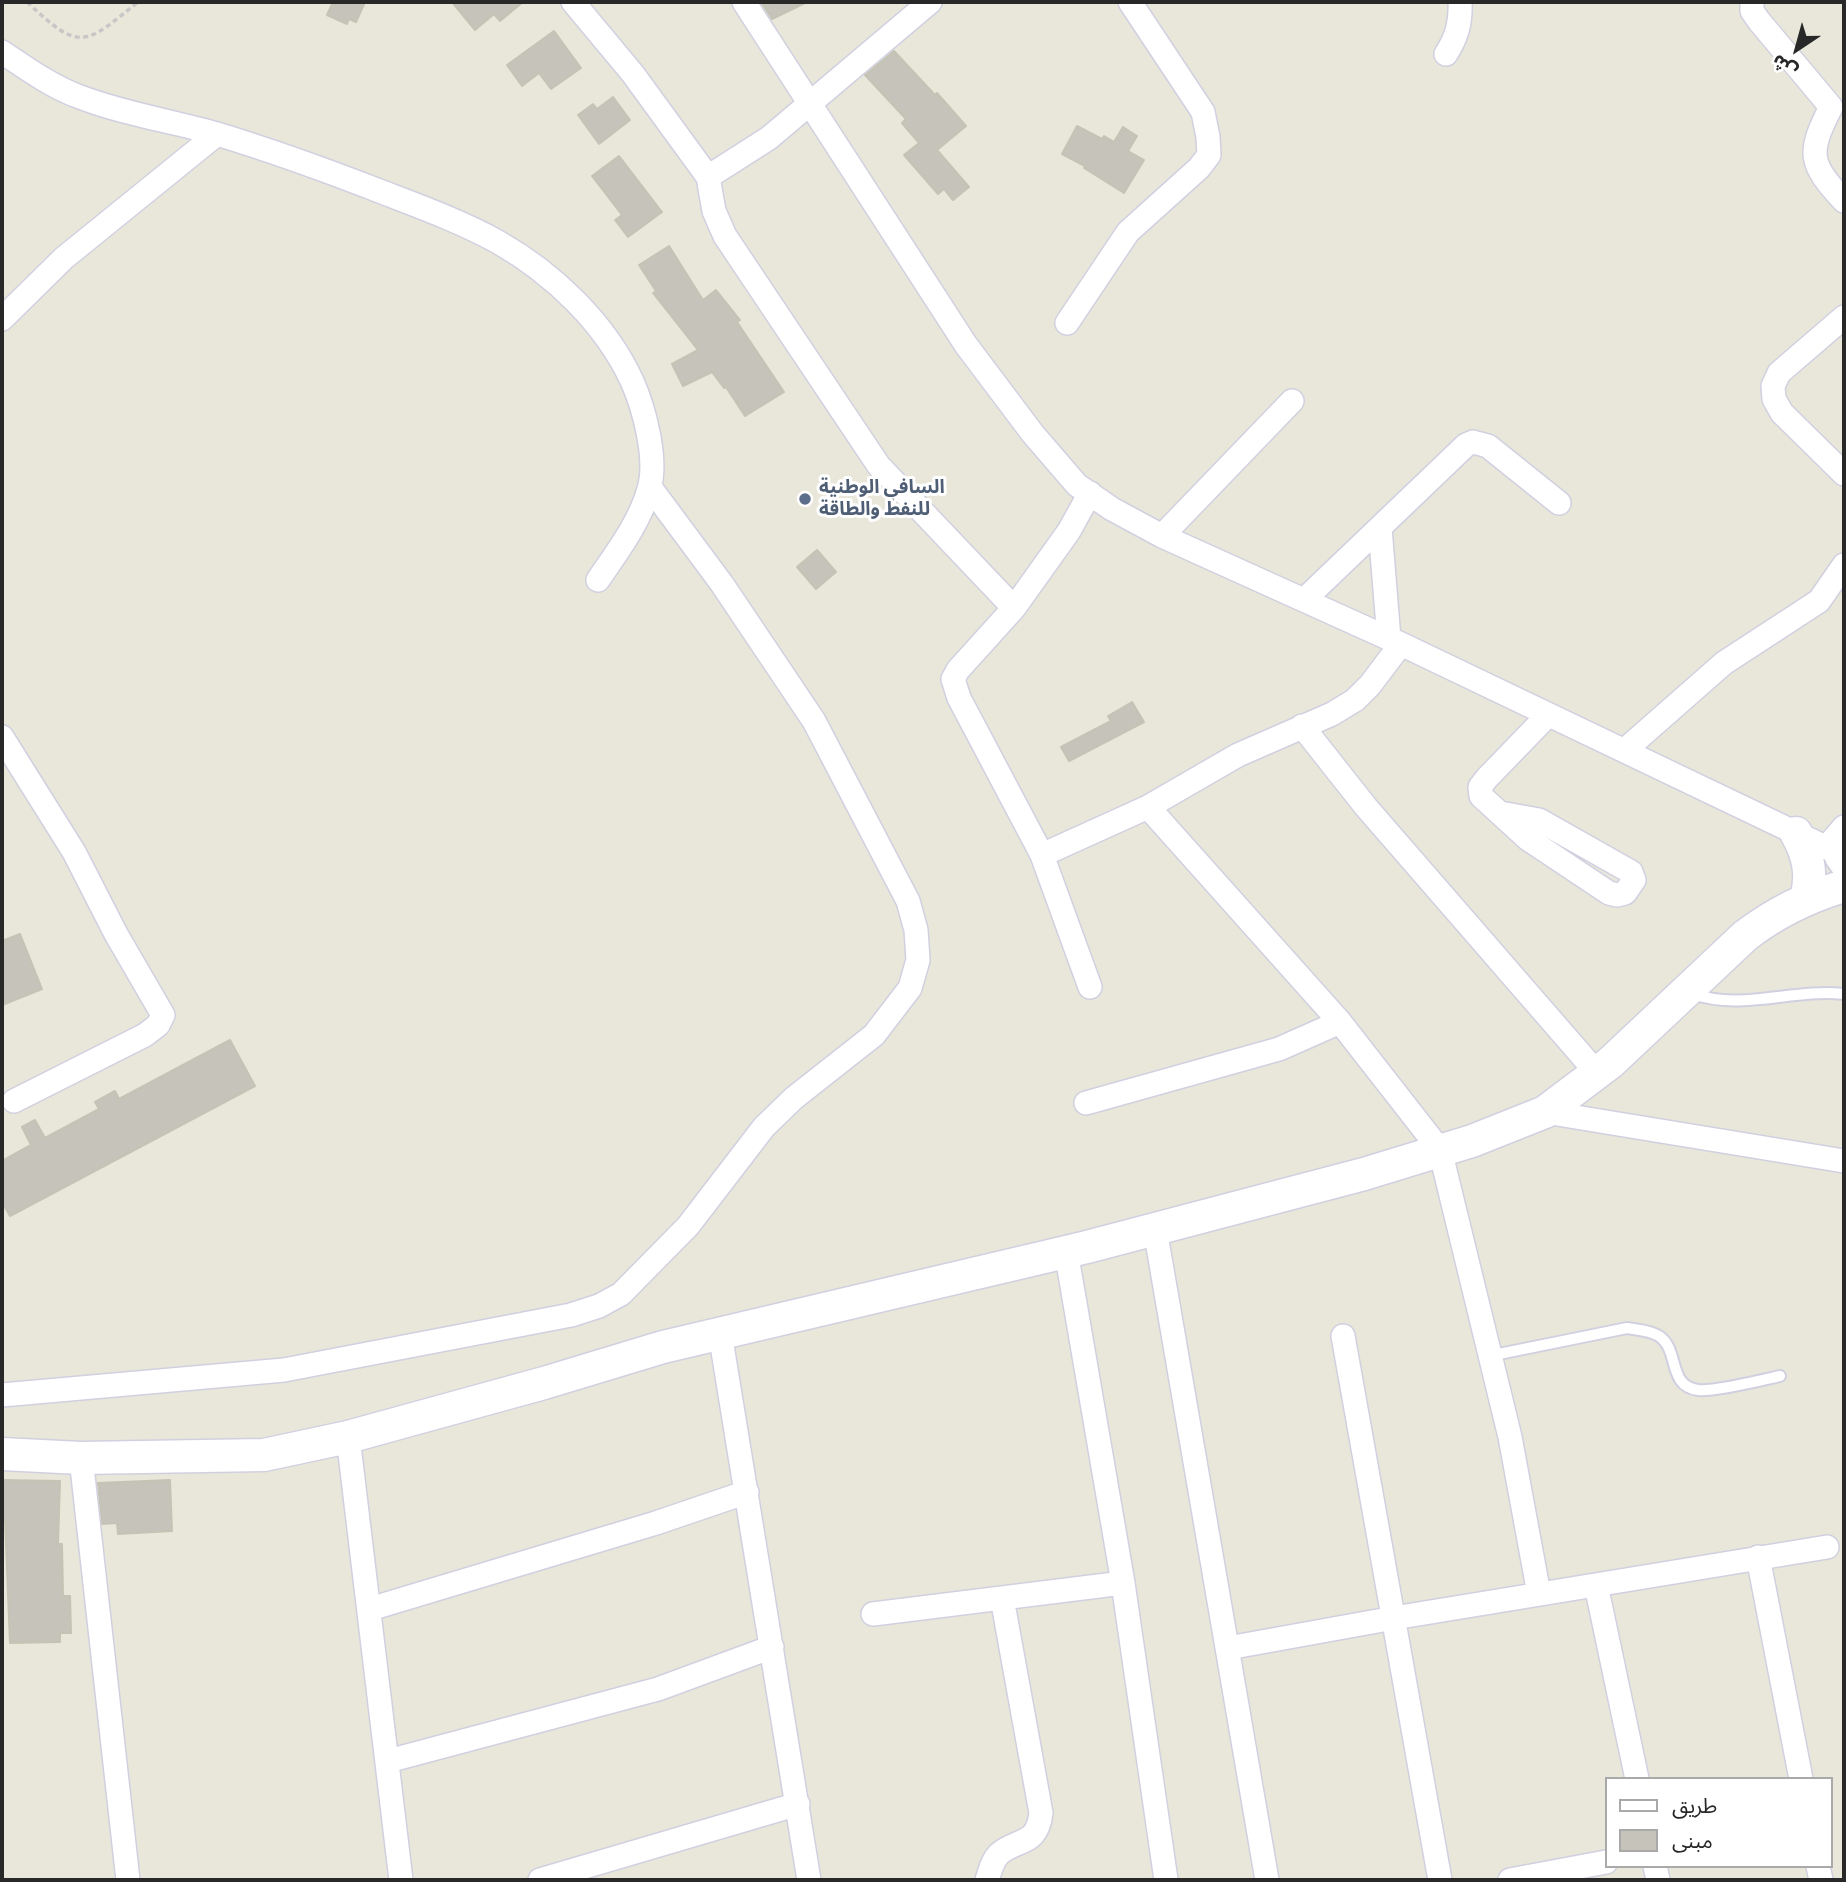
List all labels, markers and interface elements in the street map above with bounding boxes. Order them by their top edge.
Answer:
north arrow [1762,14,1832,84]
text: ش [1767,49,1802,83]
place label: السافي الوطنية للنفط والطاقة [819,477,945,521]
marker: السافي الوطنية للنفط والطاقة [797,491,813,507]
legend [1604,1777,1832,1868]
text: طريق [1672,1793,1717,1819]
text: مبنى [1672,1828,1713,1854]

